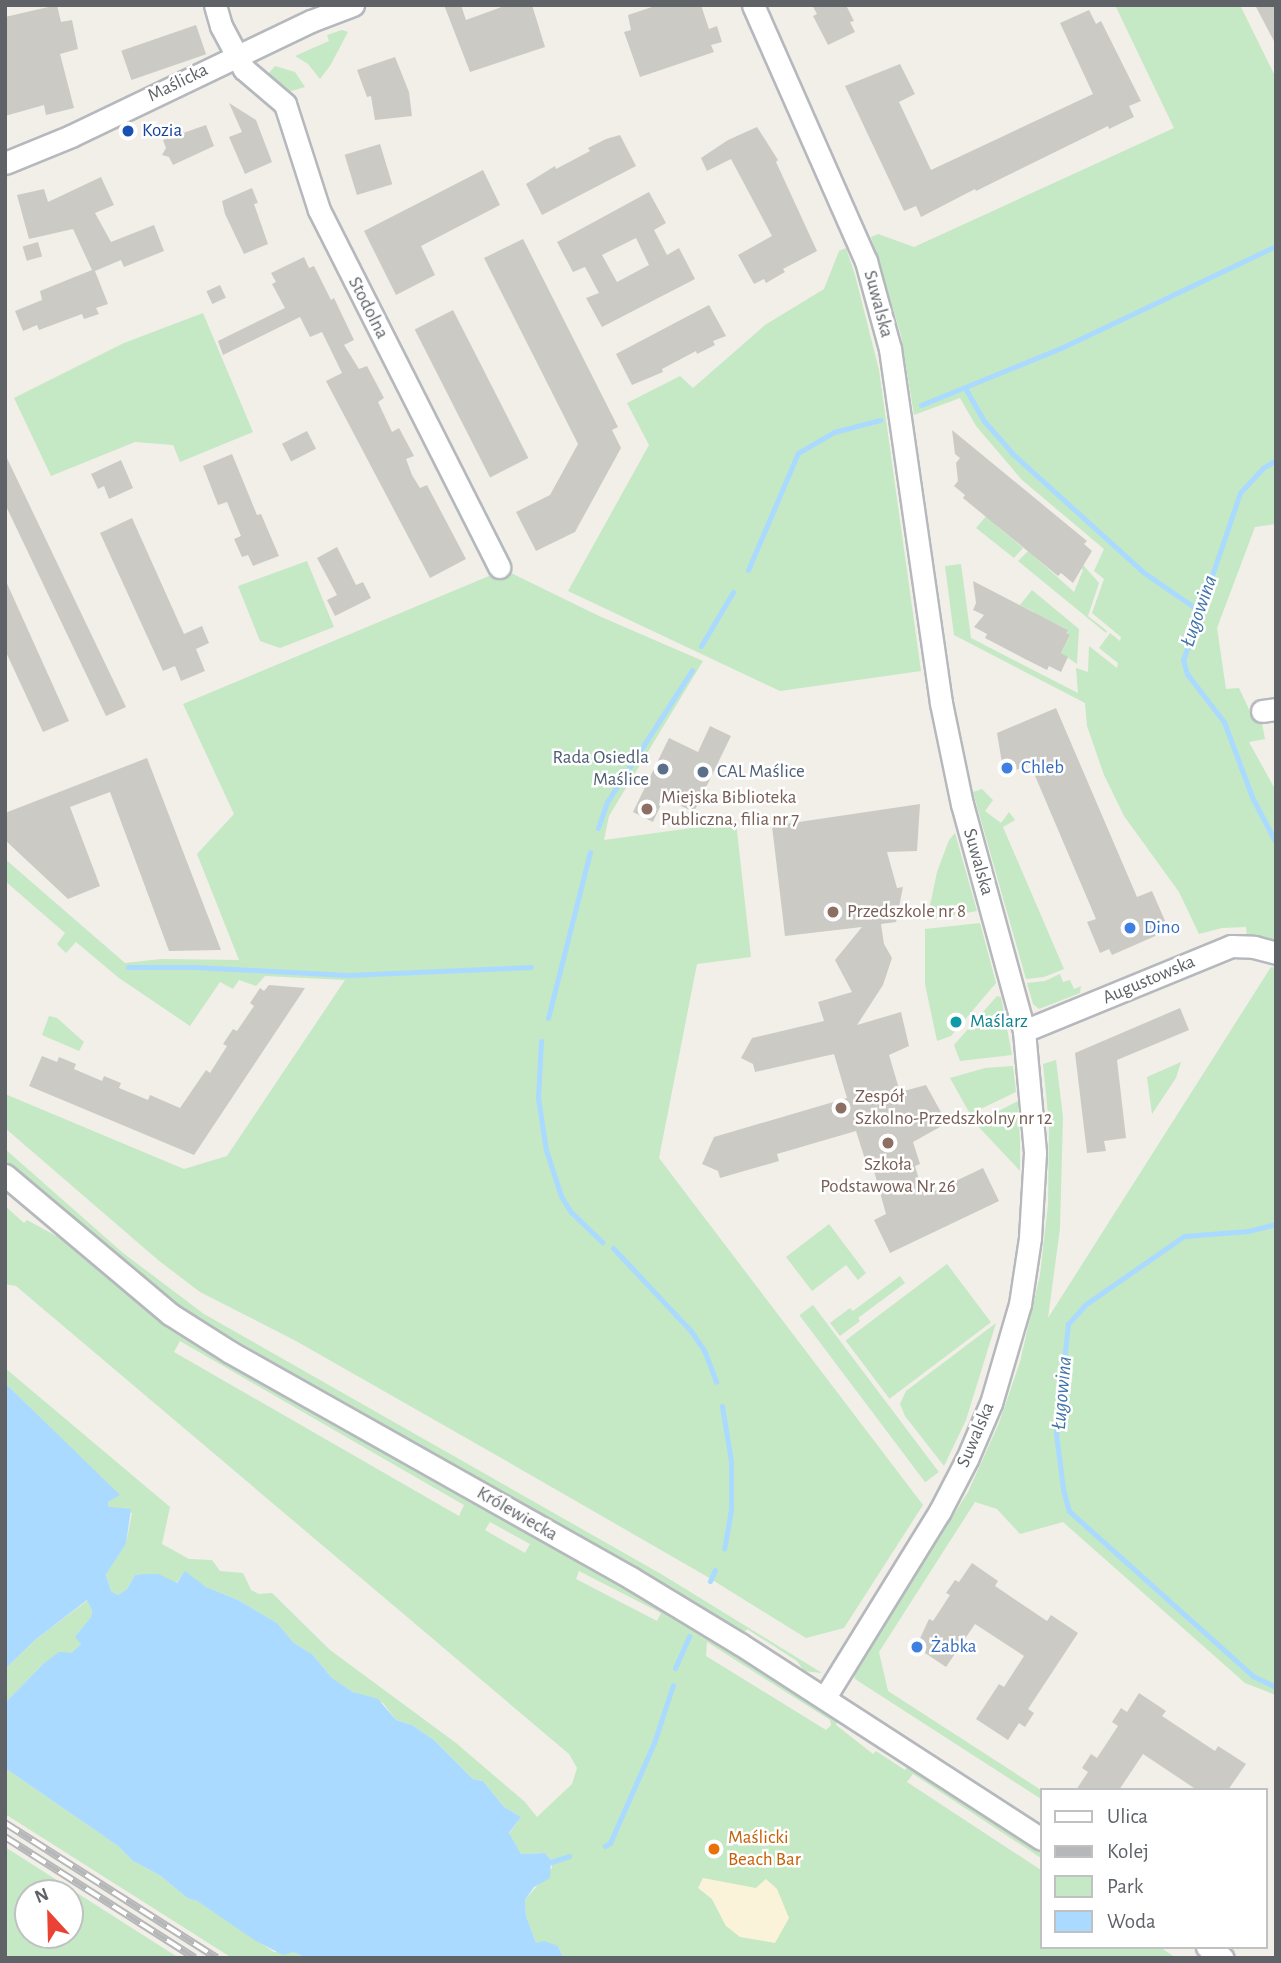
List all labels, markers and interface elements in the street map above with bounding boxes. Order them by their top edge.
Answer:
street label: Maślicka [144,59,212,107]
place label: Kozia [142,120,182,142]
marker: Kozia [120,123,136,139]
street label: Suwalska [858,268,898,340]
street label: Stodolna [343,273,393,343]
water label: Ługowina [1175,572,1223,650]
place label: Rada Osiedla Maślice [553,747,649,791]
place label: Chleb [1021,757,1064,779]
marker: Chleb [999,760,1015,776]
marker: Rada Osiedla Maślice [655,761,671,777]
place label: CAL Maślice [717,761,805,783]
marker: CAL Maślice [695,764,711,780]
place label: Miejska Biblioteka Publiczna, filia nr 7 [661,787,799,831]
marker: Miejska Biblioteka Publiczna, filia nr 7 [639,801,655,817]
street label: Suwalska [958,826,998,898]
place label: Przedszkole nr 8 [847,901,966,923]
marker: Przedszkole nr 8 [825,904,841,920]
place label: Dino [1144,917,1180,939]
marker: Dino [1122,920,1138,936]
street label: Augustowska [1099,950,1199,1010]
place label: Maślarz [970,1011,1028,1033]
marker: Maślarz [948,1014,964,1030]
place label: Zespół Szkolno-Przedszkolny nr 12 [855,1086,1052,1130]
marker: Zespół Szkolno-Przedszkolny nr 12 [833,1100,849,1116]
marker: Szkoła Podstawowa Nr 26 [880,1135,896,1151]
place label: Szkoła Podstawowa Nr 26 [820,1154,956,1198]
water label: Ługowina [1046,1355,1078,1431]
street label: Suwalska [952,1399,1000,1471]
street label: Królewiecka [472,1482,562,1546]
place label: Żabka [931,1636,977,1658]
marker: Żabka [909,1639,925,1655]
legend [1040,1788,1267,1949]
text: Ulica [1107,1806,1148,1827]
place label: Maślicki Beach Bar [728,1827,801,1871]
marker: Maślicki Beach Bar [706,1841,722,1857]
text: Kolej [1107,1841,1149,1862]
text: Park [1107,1876,1143,1897]
north arrow [14,1879,84,1949]
text: N [32,1885,51,1907]
text: Woda [1107,1911,1156,1932]

